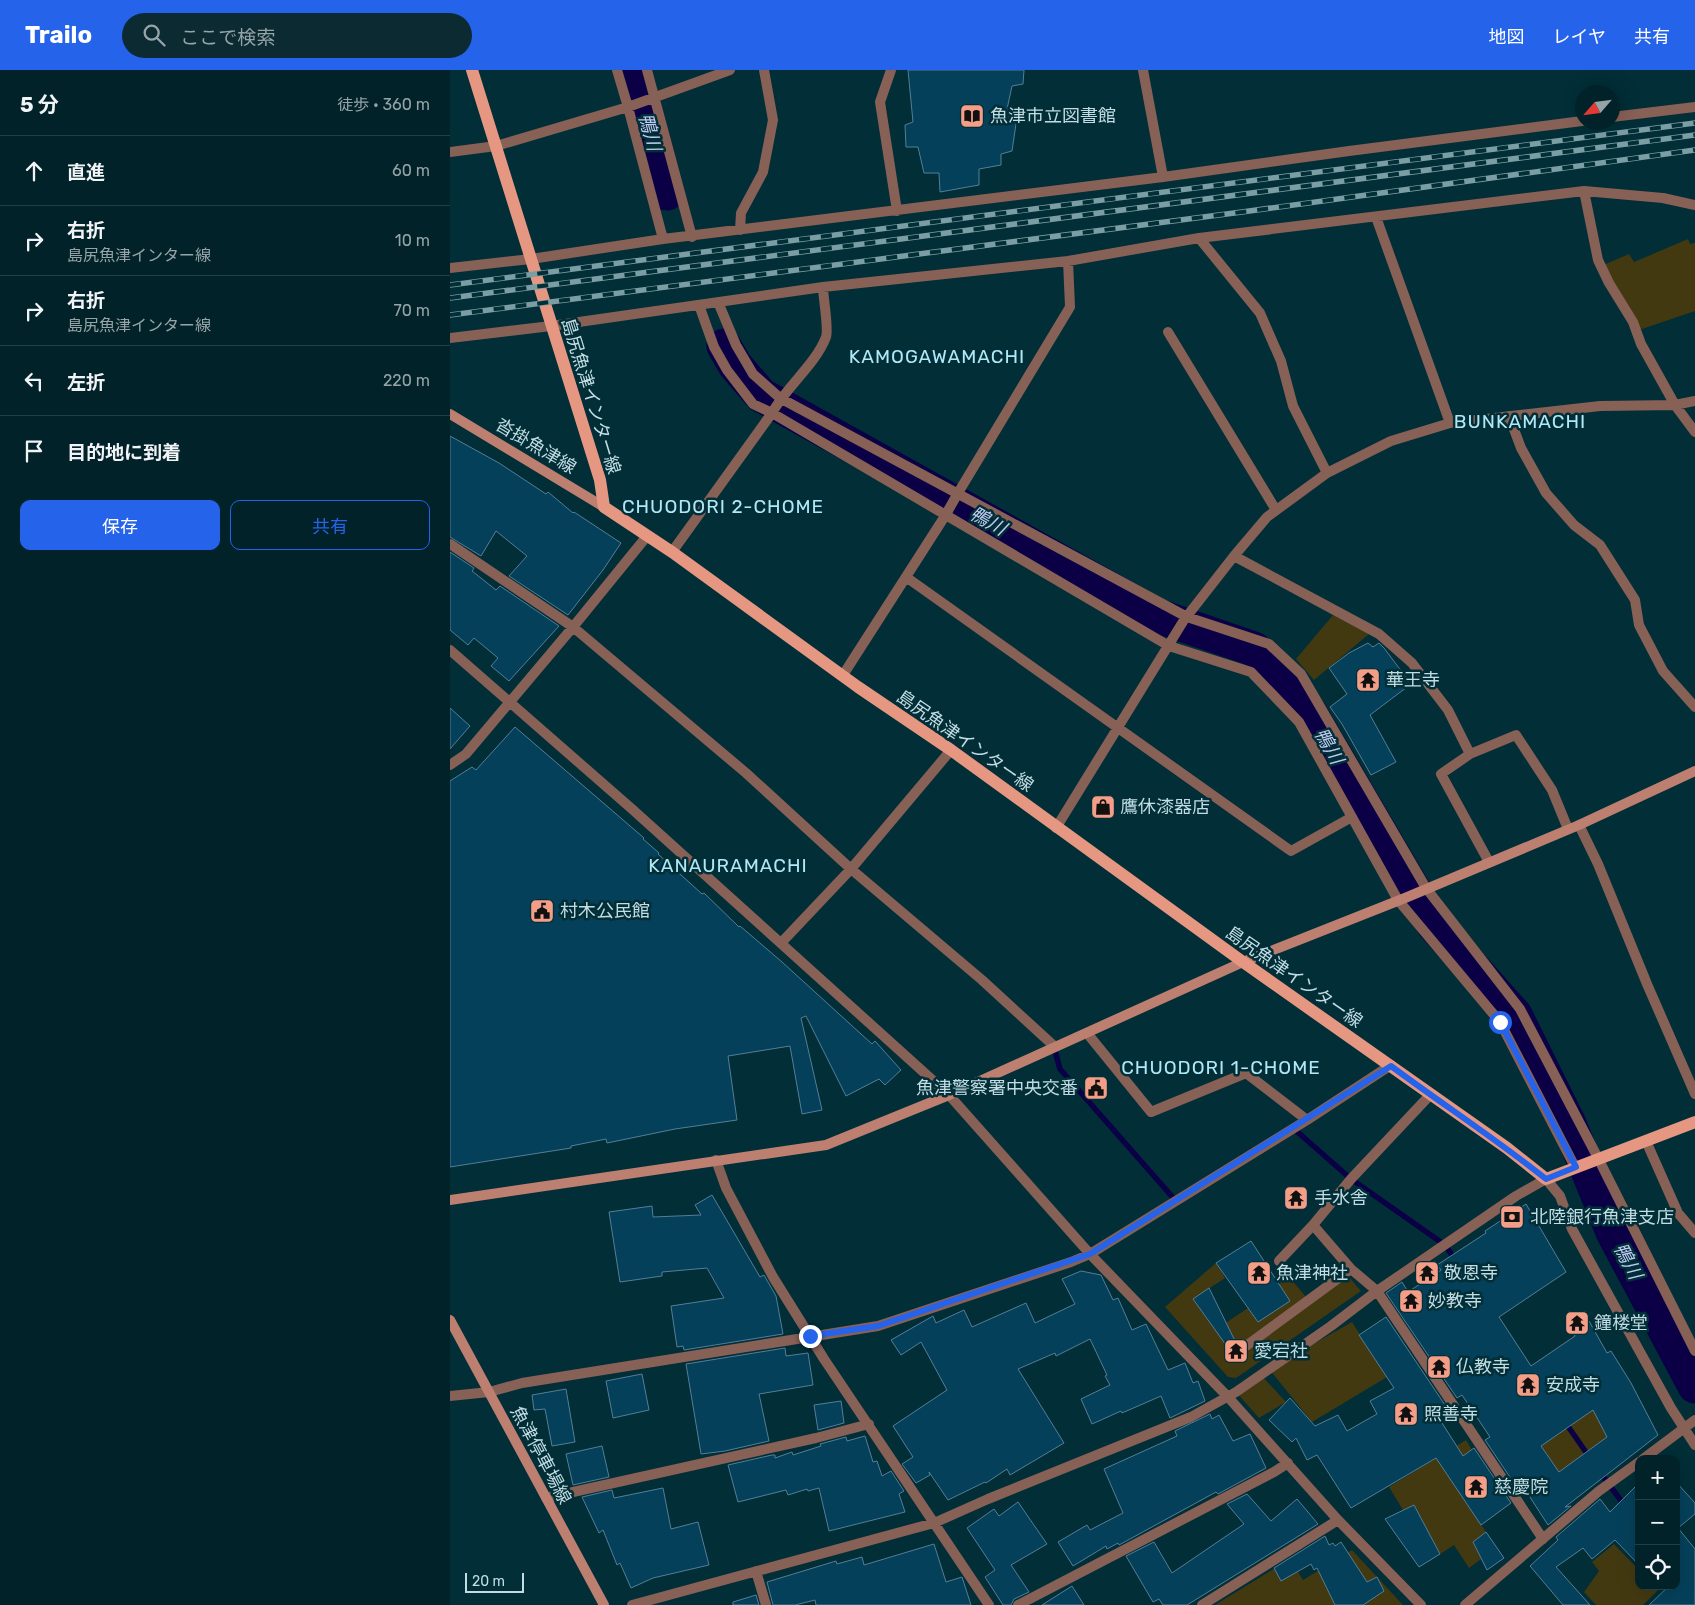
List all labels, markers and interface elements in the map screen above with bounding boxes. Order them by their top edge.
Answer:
search box [122,13,472,58]
text: Trailo [25,21,92,49]
icon: search [140,21,168,49]
text: ここで検索 [180,26,275,49]
text: 地図 [1489,26,1525,48]
text: レイヤ [1553,26,1606,48]
text: 共有 [1634,26,1670,48]
north arrow [1575,85,1620,130]
text: 5 分 [20,92,59,117]
text: 徒歩 · 360 m [337,95,430,114]
library icon: 魚津市立図書館 [959,103,985,129]
place label: 魚津市立図書館 [990,105,1116,127]
water label: 鴨川 [634,111,667,155]
icon: ahead [20,157,48,185]
text: 直進 [67,161,105,184]
text: 60 m [392,161,430,180]
text: 右折 [67,219,105,242]
icon: right [20,227,48,255]
text: 10 m [395,231,430,250]
text: 島尻魚津インター線 [67,246,211,265]
text: 右折 [67,289,105,312]
icon: right [20,297,48,325]
text: 70 m [393,301,430,320]
street label: 島尻魚津インター線 [557,315,625,477]
text: 島尻魚津インター線 [67,316,211,335]
district label: KAMOGAWAMACHI [849,345,1025,368]
icon: left [20,367,48,395]
text: 左折 [67,371,105,394]
text: 220 m [383,371,430,390]
district label: BUNKAMACHI [1454,410,1586,433]
street label: 沓掛魚津線 [492,413,580,479]
icon: arrive [20,437,48,465]
text: 目的地に到着 [67,441,181,464]
district label: CHUODORI 2-CHOME [622,495,824,518]
button: 保存 [20,500,220,550]
button: 共有 [230,500,430,550]
water label: 鴨川 [966,502,1012,541]
temple icon: 華王寺 [1355,667,1381,693]
place label: 華王寺 [1386,669,1440,691]
street label: 島尻魚津インター線 [892,686,1038,796]
water label: 鴨川 [1310,724,1349,770]
shop icon: 鷹休漆器店 [1090,794,1116,820]
place label: 鷹休漆器店 [1120,796,1210,818]
district label: KANAURAMACHI [648,854,808,877]
public building icon: 村木公民館 [529,898,555,924]
place label: 村木公民館 [560,900,650,922]
street label: 島尻魚津インター線 [1221,922,1367,1032]
route start [1489,1011,1512,1034]
district label: CHUODORI 1-CHOME [1121,1056,1321,1079]
public building icon: 魚津警察署中央交番 [1083,1075,1109,1101]
place label: 魚津警察署中央交番 [916,1077,1078,1099]
temple icon: 手水舎 [1283,1185,1309,1211]
place label: 手水舎 [1314,1187,1368,1209]
bank icon: 北陸銀行魚津支店 [1499,1204,1525,1230]
place label: 北陸銀行魚津支店 [1530,1206,1674,1228]
water label: 鴨川 [1609,1239,1648,1285]
temple icon: 魚津神社 [1246,1260,1272,1286]
temple icon: 敬恩寺 [1414,1260,1440,1286]
place label: 魚津神社 [1276,1262,1348,1284]
place label: 敬恩寺 [1444,1262,1498,1284]
temple icon: 妙教寺 [1398,1288,1424,1314]
place label: 妙教寺 [1428,1290,1482,1312]
temple icon: 鐘楼堂 [1564,1310,1590,1336]
place label: 鐘楼堂 [1594,1312,1648,1334]
route end [799,1325,822,1348]
temple icon: 愛宕社 [1223,1338,1249,1364]
place label: 愛宕社 [1254,1340,1308,1362]
temple icon: 仏教寺 [1426,1354,1452,1380]
place label: 仏教寺 [1456,1356,1510,1378]
temple icon: 安成寺 [1515,1372,1541,1398]
place label: 安成寺 [1546,1374,1600,1396]
temple icon: 照善寺 [1393,1401,1419,1427]
street label: 魚津停車場線 [506,1402,576,1508]
place label: 照善寺 [1424,1403,1478,1425]
map controls [1635,1455,1680,1590]
button: + [1635,1455,1680,1500]
temple icon: 慈慶院 [1463,1474,1489,1500]
place label: 慈慶院 [1494,1476,1548,1498]
button: − [1635,1500,1680,1545]
button: locate [1635,1545,1680,1590]
scale bar [465,1570,524,1593]
text: 20 m [472,1573,505,1590]

